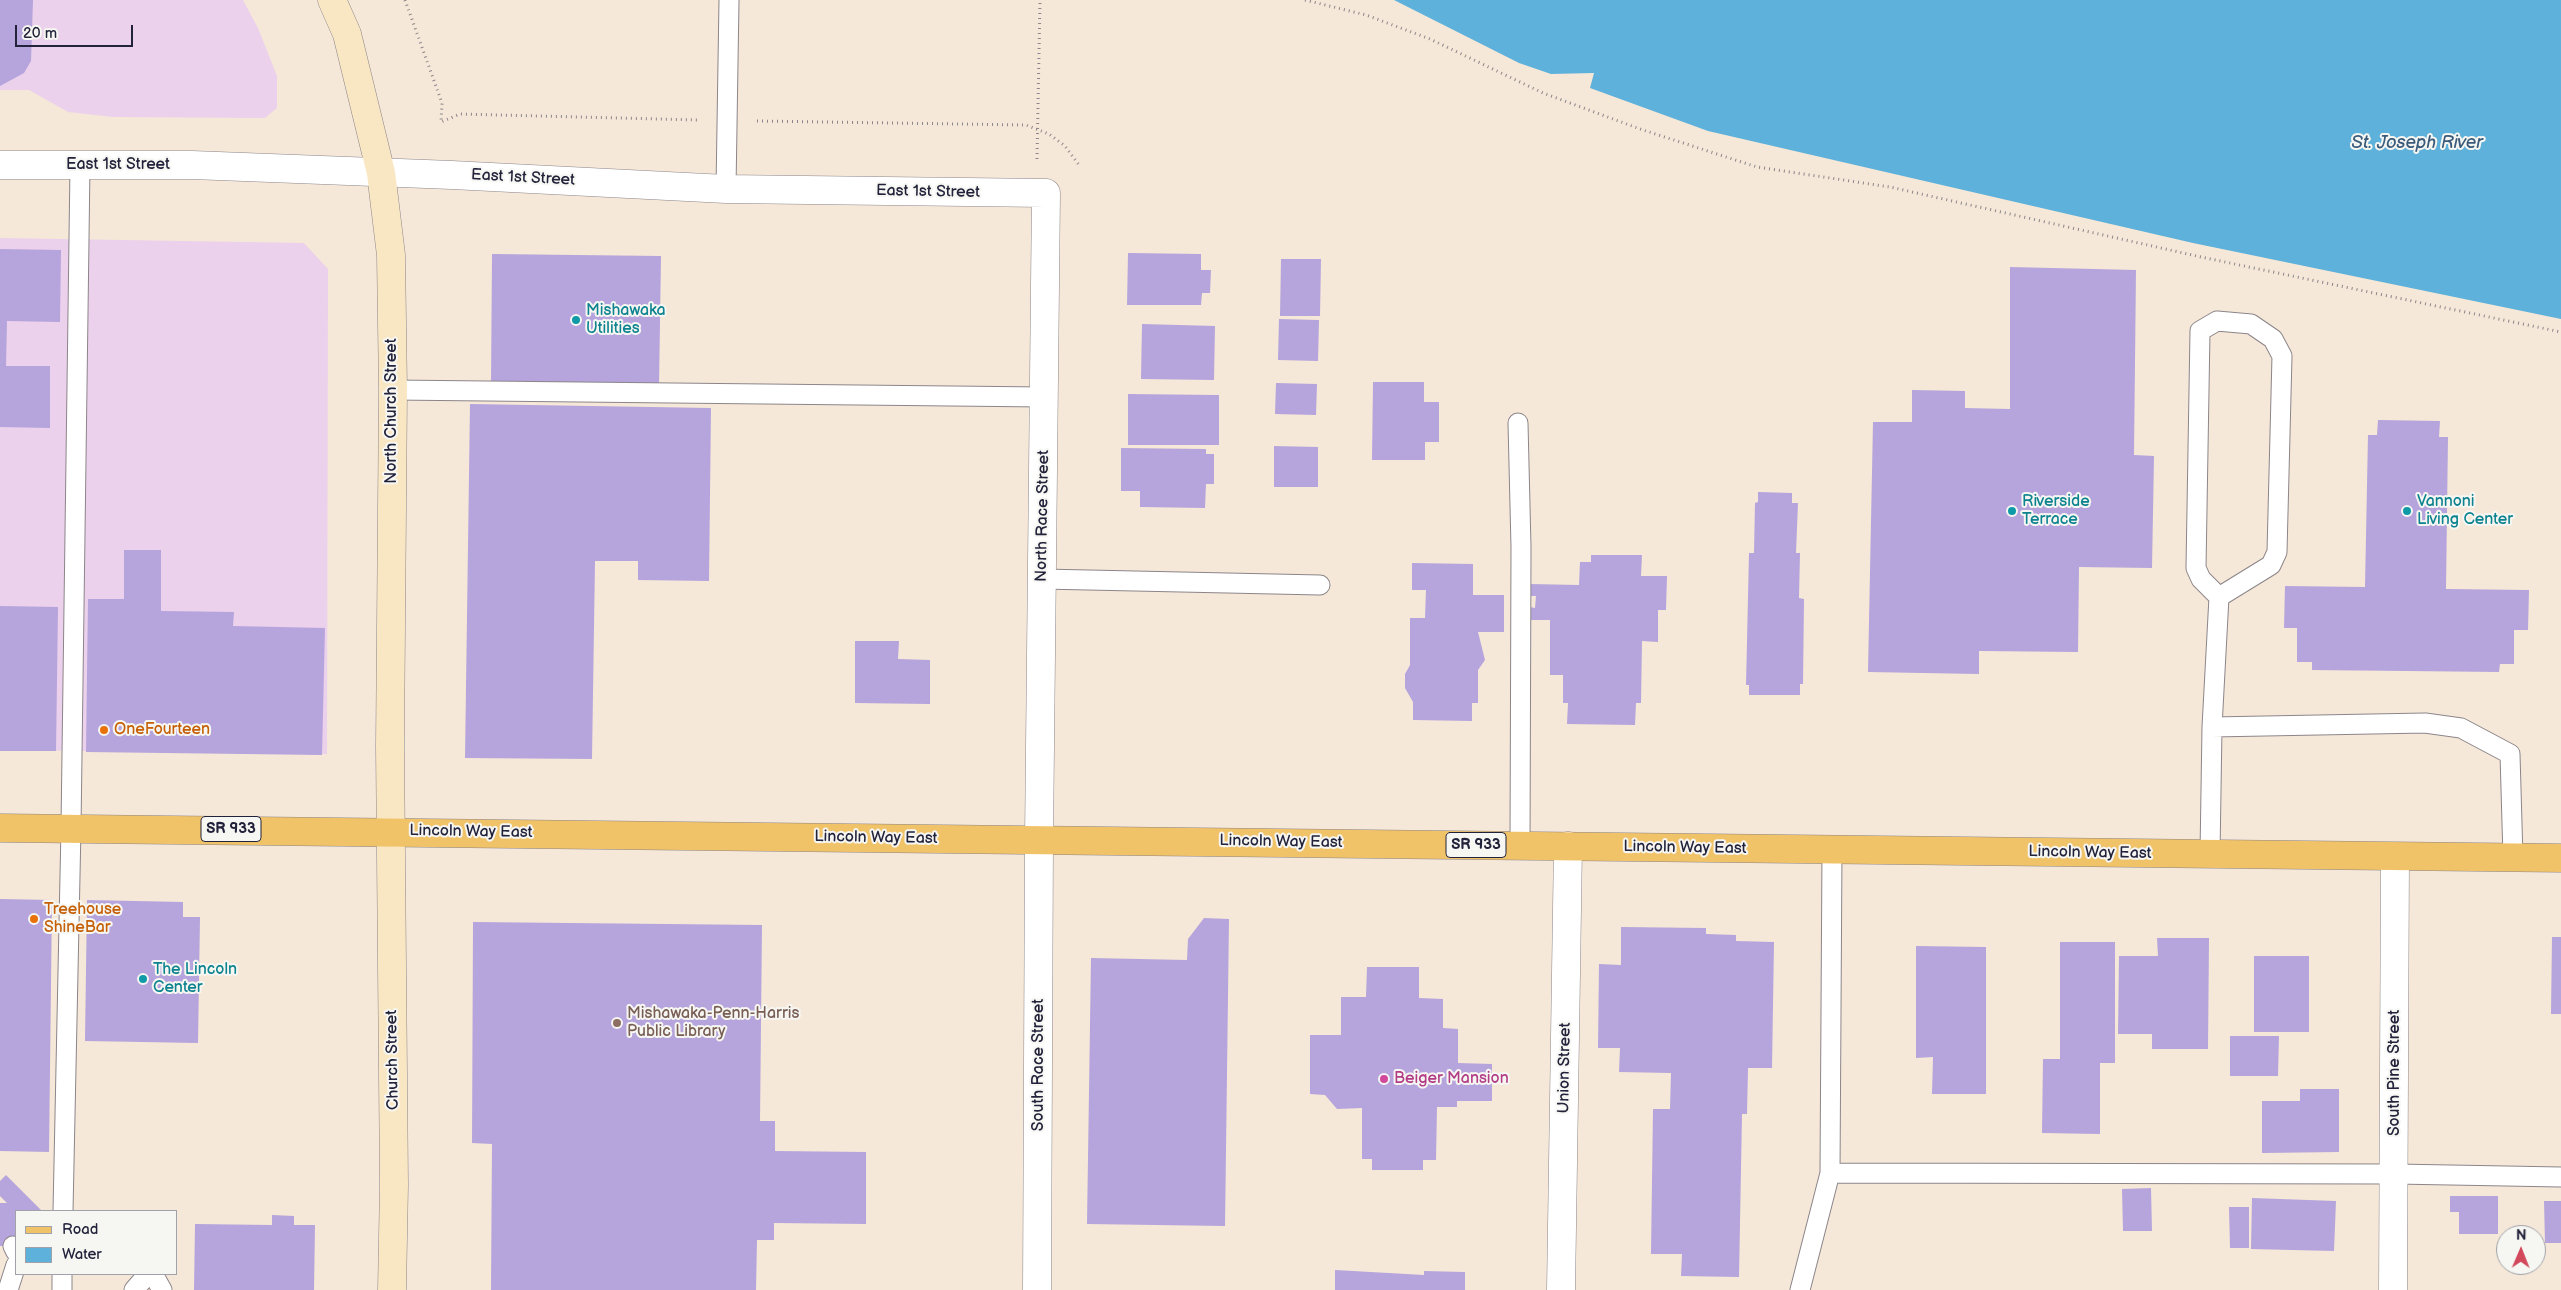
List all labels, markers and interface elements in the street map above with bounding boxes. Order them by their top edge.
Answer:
scale bar [18,15,135,47]
text: 20 m [23,24,57,43]
water label: St. Joseph River [2351,132,2483,154]
street label: East 1st Street [66,155,170,175]
street label: East 1st Street [471,166,575,190]
street label: East 1st Street [876,181,980,203]
place label: Mishawaka Utilities [586,301,666,339]
marker: Mishawaka Utilities [570,314,582,326]
street label: North Church Street [382,338,402,484]
street label: North Race Street [1032,450,1054,582]
place label: Riverside Terrace [2022,492,2090,530]
place label: Vannoni Living Center [2417,492,2513,530]
marker: Riverside Terrace [2006,505,2018,517]
marker: Vannoni Living Center [2401,505,2413,517]
place label: OneFourteen [114,720,210,740]
marker: OneFourteen [98,724,110,736]
road number: SR 933 [201,816,261,842]
street label: Lincoln Way East [409,821,533,843]
street label: Lincoln Way East [814,827,938,849]
street label: Lincoln Way East [1219,831,1343,853]
road number: SR 933 [1446,832,1506,858]
street label: Lincoln Way East [1623,837,1747,859]
street label: Lincoln Way East [2028,842,2152,864]
place label: Treehouse ShineBar [44,900,121,938]
marker: Treehouse ShineBar [28,913,40,925]
place label: The Lincoln Center [153,960,237,998]
marker: The Lincoln Center [137,973,149,985]
street label: South Race Street [1029,999,1049,1131]
place label: Mishawaka-Penn-Harris Public Library [627,1004,799,1042]
street label: Church Street [383,1010,403,1110]
street label: South Pine Street [2385,1010,2405,1136]
marker: Mishawaka-Penn-Harris Public Library [611,1017,623,1029]
street label: Union Street [1555,1022,1575,1114]
place label: Beiger Mansion [1394,1069,1509,1089]
marker: Beiger Mansion [1378,1073,1390,1085]
legend [15,1210,178,1275]
text: Road [62,1220,98,1239]
north arrow [2496,1225,2546,1275]
text: N [2516,1227,2527,1244]
text: Water [62,1245,102,1264]

